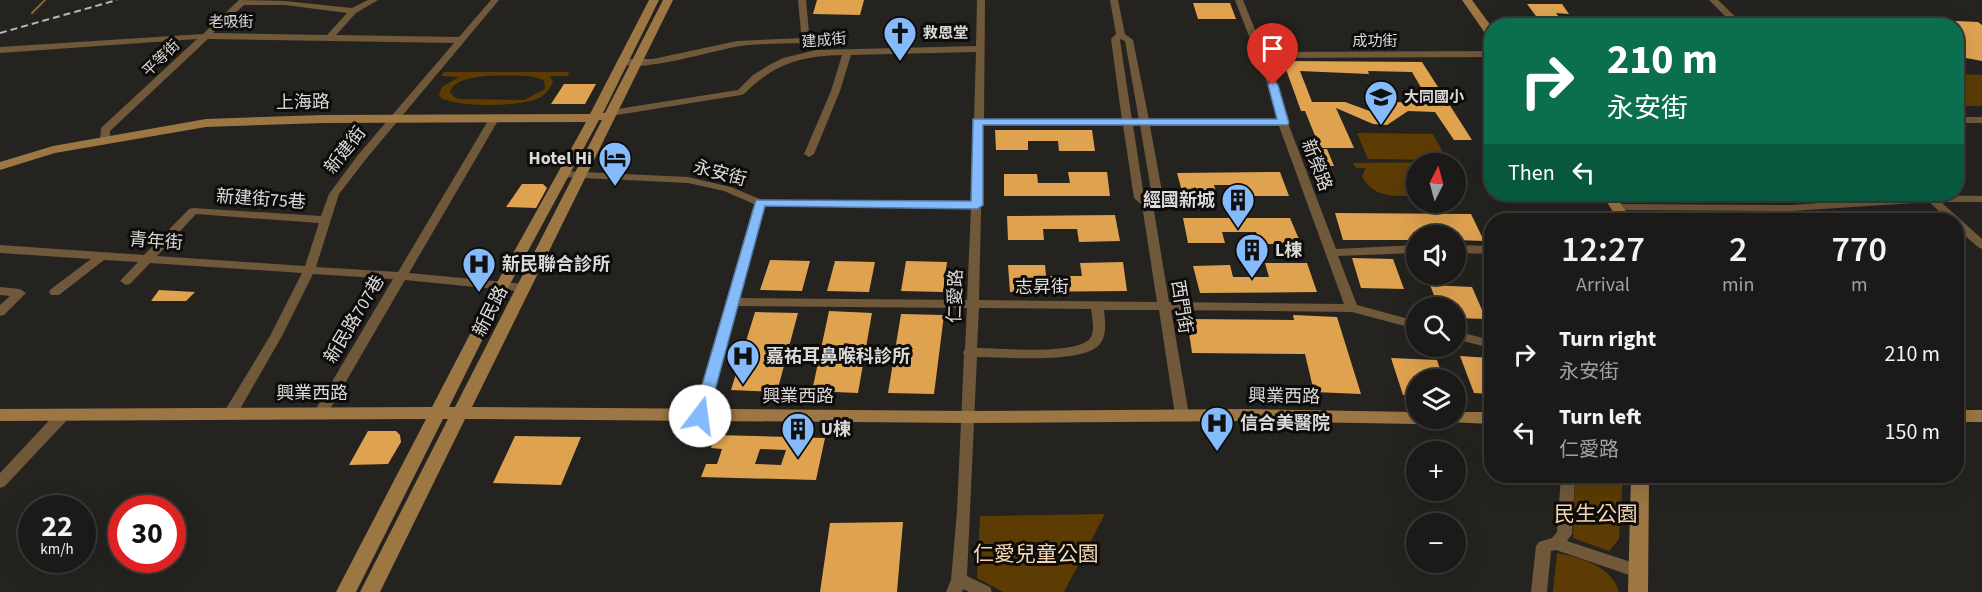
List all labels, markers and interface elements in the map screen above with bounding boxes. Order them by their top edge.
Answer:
street label: 老吸街 [208,12,254,33]
church icon: 救恩堂 [882,15,918,62]
place label: 救恩堂 [923,23,968,44]
pin [1247,23,1298,85]
street label: 建成街 [801,28,847,53]
text: 210 m [1607,30,1718,90]
street label: 成功街 [1352,31,1398,52]
icon: arrive [1256,32,1289,65]
street label: 平等街 [138,35,185,82]
icon: right [1508,42,1586,120]
school or university icon: 大同國小 [1363,79,1399,126]
place label: 大同國小 [1404,87,1465,108]
text: 永安街 [1607,89,1688,128]
street label: 上海路 [276,90,330,115]
street label: 新建街 [319,121,372,179]
street label: 新榮路 [1295,135,1338,195]
hotel icon: Hotel Hi [597,140,633,187]
place label: Hotel Hi [529,146,592,171]
north arrow [1406,153,1466,213]
map controls [1406,153,1466,573]
street label: 永安街 [691,154,749,193]
icon: left [1567,156,1600,189]
text: Then [1508,157,1555,189]
building icon: 經國新城 [1220,182,1256,229]
street label: 新建街75巷 [215,184,307,215]
place label: 經國新城 [1143,188,1215,213]
text: 12:27 [1561,224,1645,275]
text: 2 [1729,224,1747,275]
text: 770 [1831,224,1887,275]
button: sound [1406,225,1466,285]
street label: 青年街 [128,227,184,256]
building icon: L棟 [1234,232,1270,279]
place label: L棟 [1275,238,1302,263]
hospital icon: 新民聯合診所 [461,246,497,293]
place label: 新民聯合診所 [502,252,610,277]
street label: 仁愛路 [942,269,969,323]
street label: 新民路707巷 [318,270,391,368]
text: Arrival [1576,271,1630,299]
text: min [1722,271,1754,299]
text: m [1851,271,1867,299]
street label: 志昇街 [1015,275,1069,300]
street label: 西門街 [1165,278,1198,336]
street label: 新民路 [467,281,514,341]
button: search [1406,297,1466,357]
text: Turn right [1559,323,1656,355]
hospital icon: 嘉祐耳鼻喉科診所 [725,338,761,385]
icon: right [1508,338,1541,371]
text: 210 m [1885,338,1940,370]
place label: 嘉祐耳鼻喉科診所 [766,344,910,369]
text: 永安街 [1559,358,1619,386]
button: layers [1406,369,1466,429]
street label: 興業西路 [276,381,348,406]
street label: 興業西路 [1248,383,1320,410]
position arrow [668,384,732,448]
street label: 興業西路 [762,384,834,409]
text: Turn left [1559,401,1641,433]
hospital icon: 信合美醫院 [1199,405,1235,452]
building icon: U棟 [780,411,816,458]
place label: 信合美醫院 [1240,411,1330,436]
icon: left [1508,416,1541,449]
text: 150 m [1885,416,1940,448]
place label: U棟 [821,417,851,442]
text: 仁愛路 [1559,436,1619,464]
button: + [1406,441,1466,501]
speed limit sign: 30 [108,495,186,573]
park label: 民生公園 [1554,499,1638,529]
text: 22 [41,505,73,548]
button: − [1406,513,1466,573]
text: km/h [40,539,74,560]
park label: 仁愛兒童公園 [973,539,1099,569]

